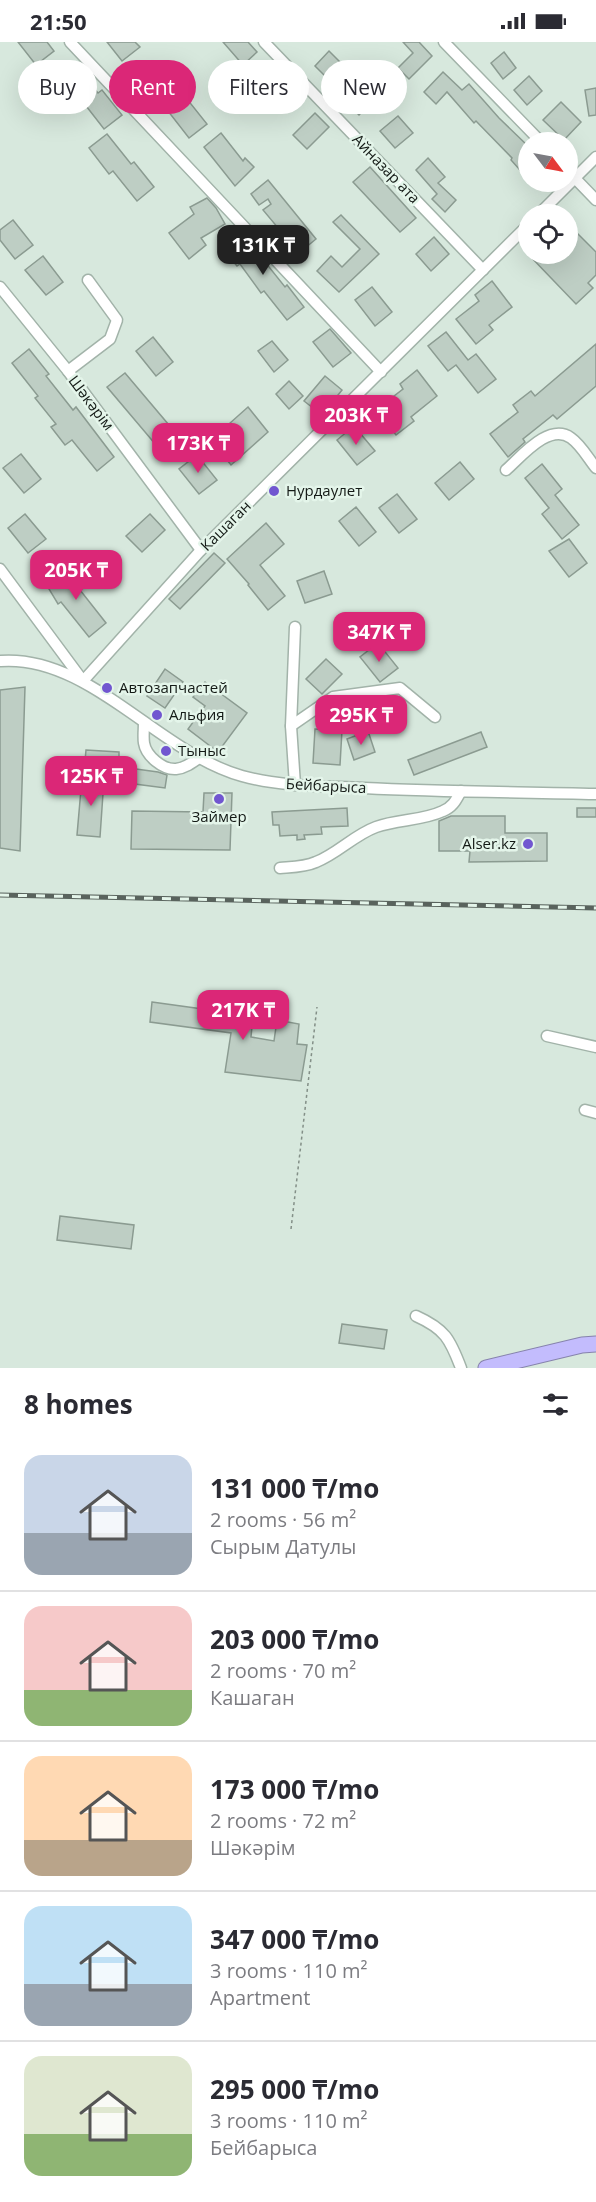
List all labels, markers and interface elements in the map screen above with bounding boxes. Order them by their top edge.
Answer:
text: 21:50 [30,6,87,36]
chip: Buy [18,60,97,114]
chip: Rent [109,60,196,114]
chip: Filters [208,60,309,114]
chip: New [321,60,407,114]
street label: Айназар ата [349,129,425,207]
north arrow [518,132,578,192]
map controls [518,132,578,264]
button: locate [518,204,578,264]
pin: 131K ₸ [214,225,312,276]
text: 131K ₸ [231,231,295,258]
street label: Шәкәрім [65,371,119,434]
pin: 203K ₸ [307,395,405,446]
text: 203K ₸ [324,401,388,428]
pin: 173K ₸ [149,423,247,474]
text: 173K ₸ [166,429,230,456]
place label: Нурдаулет [286,480,362,500]
marker: Нурдаулет [267,484,281,498]
street label: Кашаган [196,496,255,555]
pin: 205K ₸ [27,550,125,601]
text: 205K ₸ [44,556,108,583]
pin: 347K ₸ [330,612,428,663]
text: 347K ₸ [347,618,411,645]
place label: Автозапчастей [119,677,228,697]
marker: Автозапчастей [100,681,114,695]
pin: 295K ₸ [312,695,410,746]
text: 295K ₸ [329,701,393,728]
place label: Альфия [169,704,225,724]
marker: Альфия [150,708,164,722]
place label: Тыныс [178,740,226,760]
marker: Тыныс [159,744,173,758]
pin: 125K ₸ [42,756,140,807]
text: 125K ₸ [59,762,123,789]
street label: Бейбарыса [285,773,367,797]
marker: Займер [212,792,226,806]
place label: Займер [191,806,247,826]
place label: Alser.kz [462,833,516,853]
marker: Alser.kz [521,837,535,851]
pin: 217K ₸ [194,990,292,1041]
text: 217K ₸ [211,996,275,1023]
text: 8 homes [24,1386,133,1422]
icon: filters [539,1388,572,1421]
text: 131 000 ₸/mo [210,1470,379,1506]
icon: home [72,1479,144,1551]
text: 2 rooms · 56 m² [210,1506,356,1533]
text: Сырым Датулы [210,1533,356,1560]
text: 203 000 ₸/mo [210,1621,379,1657]
icon: home [72,1630,144,1702]
text: 2 rooms · 70 m² [210,1657,356,1684]
text: Кашаган [210,1684,295,1711]
text: 173 000 ₸/mo [210,1771,379,1807]
icon: home [72,1780,144,1852]
text: 2 rooms · 72 m² [210,1807,356,1834]
text: Шәкәрім [210,1834,295,1861]
text: 347 000 ₸/mo [210,1921,379,1957]
icon: home [72,1930,144,2002]
text: 3 rooms · 110 m² [210,1957,368,1984]
text: Apartment [210,1984,310,2011]
text: 295 000 ₸/mo [210,2071,379,2107]
icon: home [72,2080,144,2152]
text: 3 rooms · 110 m² [210,2107,368,2134]
text: Бейбарыса [210,2134,317,2161]

